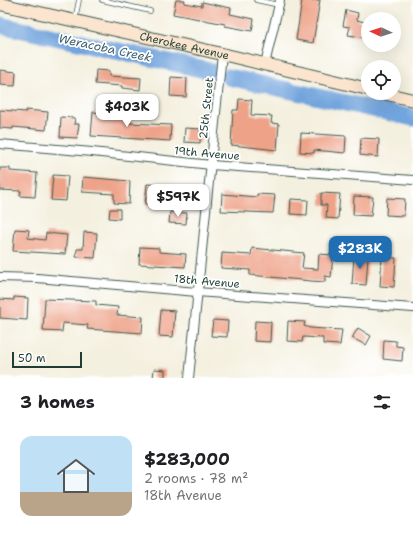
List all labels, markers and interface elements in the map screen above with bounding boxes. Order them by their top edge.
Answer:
north arrow [361,12,401,52]
map controls [361,12,401,100]
street label: Cherokee Avenue [138,29,231,63]
water label: Weracoba Creek [57,30,153,66]
button: locate [361,60,401,100]
street label: 25th Street [196,76,217,140]
pin: $403K [99,94,155,128]
text: $403K [105,98,149,115]
street label: 19th Avenue [174,143,240,164]
pin: $597K [150,184,206,218]
text: $597K [156,188,200,205]
pin: $283K [332,236,388,270]
text: $283K [338,240,382,257]
street label: 18th Avenue [173,271,240,292]
scale bar [12,350,82,369]
text: 50 m [18,351,46,366]
text: 3 homes [20,391,95,413]
icon: filters [371,391,393,413]
text: $283,000 [144,448,230,470]
icon: home [52,452,100,500]
text: 2 rooms · 78 m² [144,470,248,487]
text: 18th Avenue [144,487,222,504]

